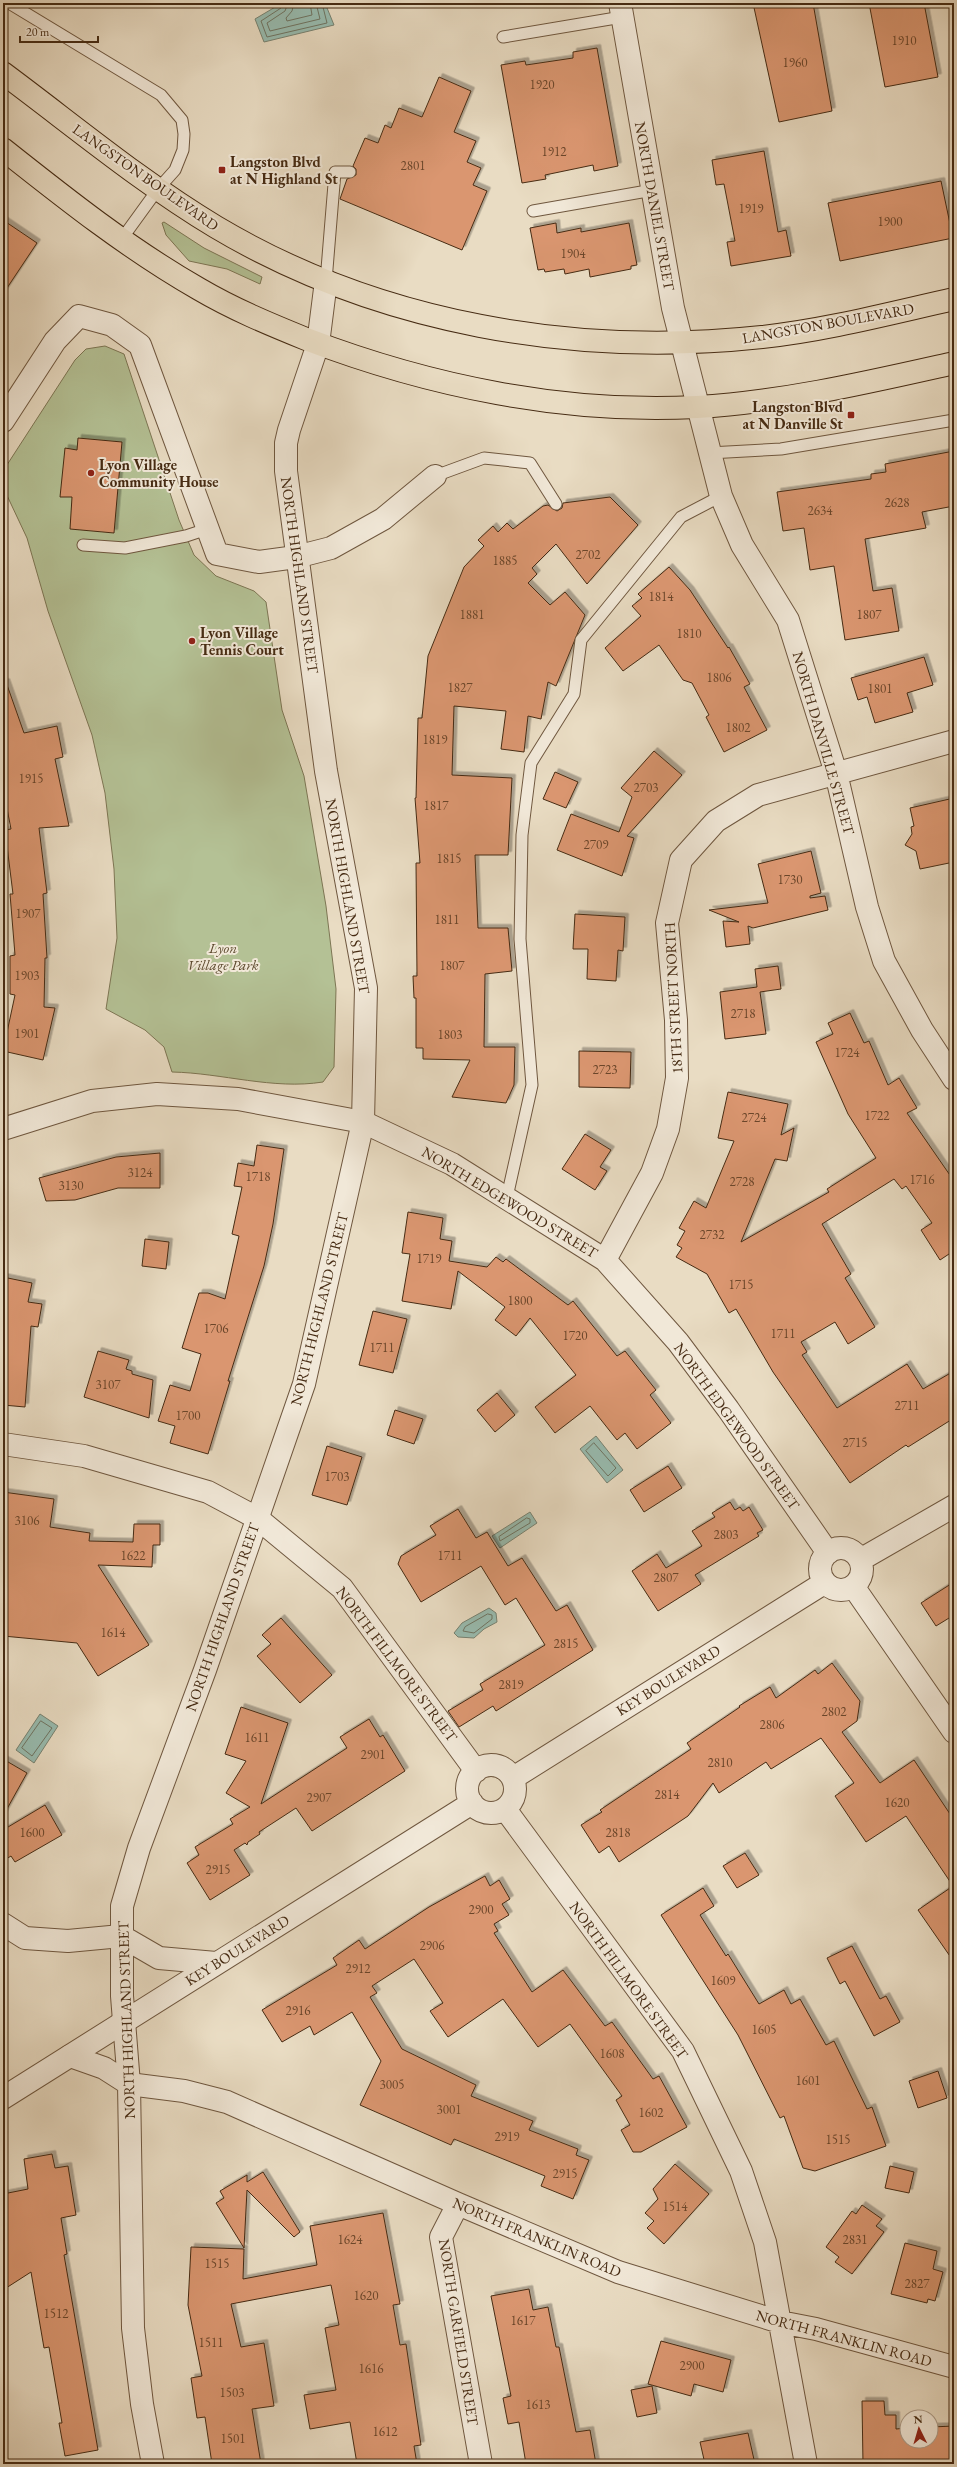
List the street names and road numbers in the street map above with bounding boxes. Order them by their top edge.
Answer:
street label: LANGSTON BOULEVARD [69,119,223,235]
street label: NORTH DANIEL STREET [631,120,679,293]
street label: LANGSTON BOULEVARD [741,299,915,347]
street label: NORTH HIGHLAND STREET [277,476,323,675]
street label: NORTH DANVILLE STREET [789,649,860,838]
street label: NORTH HIGHLAND STREET [321,797,375,996]
street label: 18TH STREET NORTH [660,922,686,1074]
street label: NORTH EDGEWOOD STREET [419,1142,602,1263]
street label: NORTH HIGHLAND STREET [286,1210,352,1407]
street label: NORTH EDGEWOOD STREET [670,1339,805,1514]
street label: NORTH HIGHLAND STREET [181,1519,264,1714]
street label: NORTH FILLMORE STREET [332,1582,462,1746]
street label: KEY BOULEVARD [612,1640,724,1720]
street label: NORTH FILLMORE STREET [566,1898,693,2063]
street label: KEY BOULEVARD [181,1910,293,1990]
street label: NORTH HIGHLAND STREET [113,1920,139,2119]
street label: NORTH FRANKLIN ROAD [450,2193,624,2281]
street label: NORTH GARFIELD STREET [435,2237,483,2428]
street label: NORTH FRANKLIN ROAD [754,2305,934,2371]

